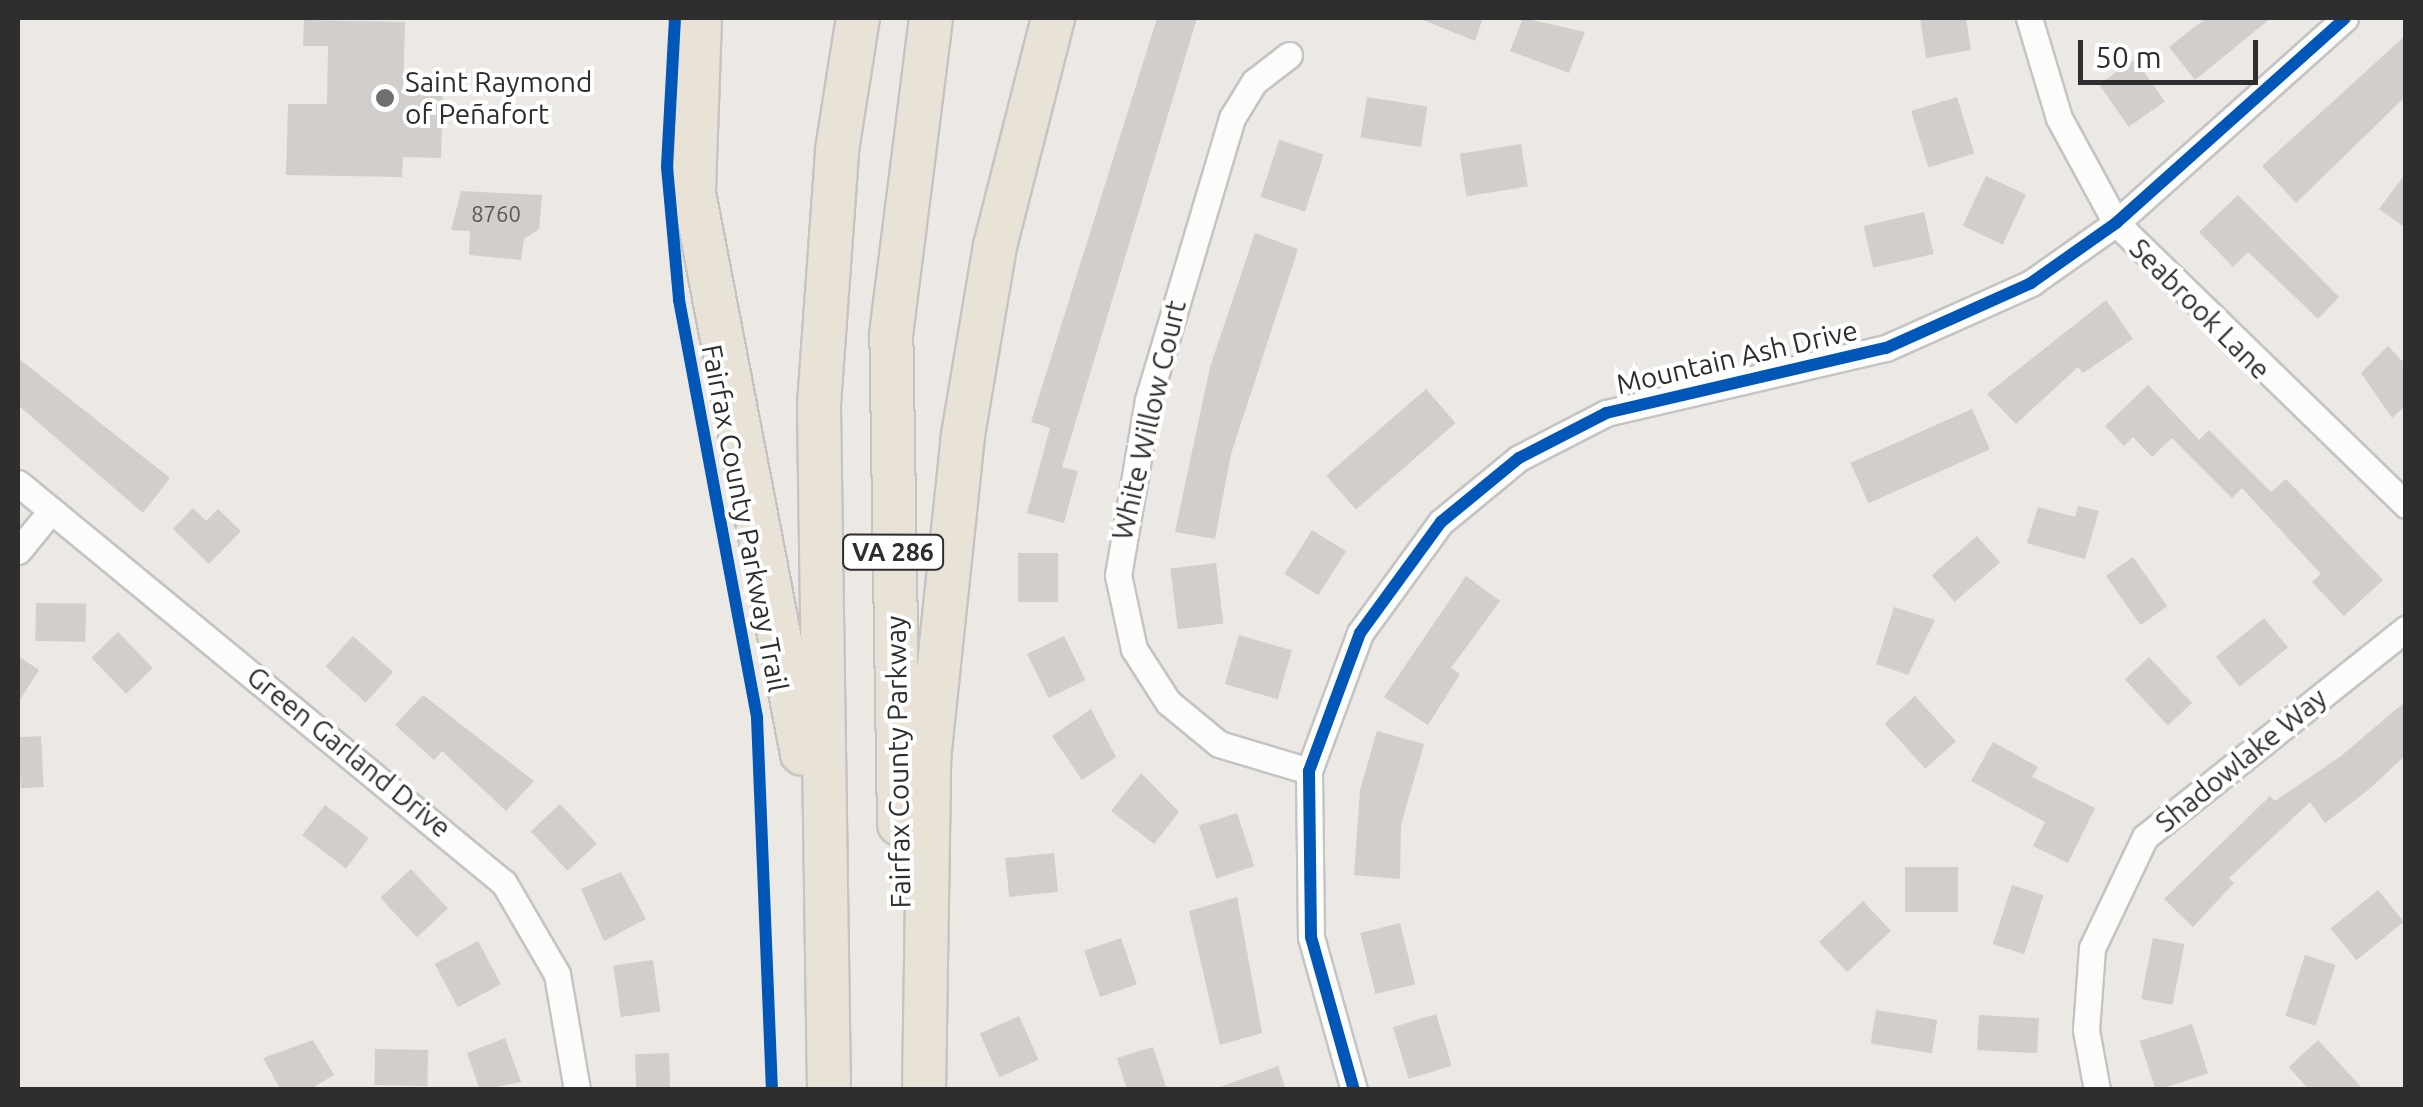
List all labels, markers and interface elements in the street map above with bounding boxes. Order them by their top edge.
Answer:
scale bar [2083,20,2263,82]
text: 50 m [2095,40,2162,74]
place label: Saint Raymond of Peñafort [405,65,592,131]
marker: Saint Raymond of Peñafort [374,87,396,109]
house number: 8760 [471,201,521,227]
street label: Seabrook Lane [2123,232,2277,386]
street label: White Willow Court [1105,297,1193,543]
street label: Mountain Ash Drive [1613,313,1861,401]
street label: Fairfax County Parkway Trail [695,342,795,694]
road number: VA 286 [840,532,946,572]
street label: Fairfax County Parkway [879,615,917,909]
street label: Green Garland Drive [240,659,458,845]
street label: Shadowlake Way [2149,681,2333,839]

